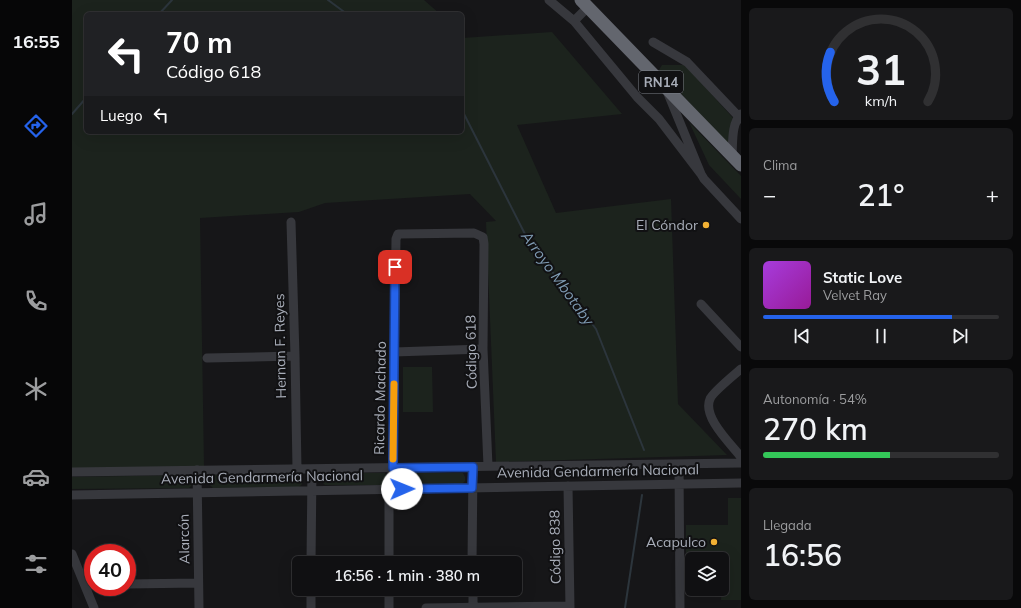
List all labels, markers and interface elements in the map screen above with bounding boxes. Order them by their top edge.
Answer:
text: 70 m [166,25,232,60]
icon: left [100,28,152,80]
text: 16:55 [12,30,60,53]
text: 31 [856,43,906,95]
text: Código 618 [166,60,261,83]
road number: RN14 [639,71,683,93]
text: km/h [865,92,897,110]
icon: left [150,104,172,126]
text: Luego [100,106,142,125]
icon: directions [22,112,50,140]
text: Clima [763,157,797,173]
text: 21° [857,176,905,214]
text: − [763,181,776,209]
text: + [986,181,999,209]
icon: music [22,200,50,228]
place label: El Cóndor [636,216,699,234]
marker: El Cóndor [701,220,711,230]
water label: Arroyo Mbotaby [517,226,599,330]
pin [378,250,412,284]
icon: arrive [384,256,406,278]
text: Static Love [823,268,902,287]
icon: phone [22,287,50,315]
text: Velvet Ray [823,287,887,303]
street label: Hernan F. Reyes [270,293,290,399]
street label: Código 618 [461,315,481,389]
icon: previous [791,325,813,347]
icon: pause [870,325,892,347]
icon: next [949,325,971,347]
street label: Ricardo Machado [370,341,390,455]
icon: climate [22,375,50,403]
text: Autonomía · 54% [763,391,867,407]
text: 270 km [763,410,868,448]
street label: Avenida Gendarmería Nacional [497,460,699,482]
icon: car [22,463,50,491]
street label: Avenida Gendarmería Nacional [161,466,363,488]
position arrow [381,468,423,510]
street label: Código 838 [545,510,565,584]
street label: Alarcón [175,514,193,564]
text: Llegada [763,517,812,533]
place label: Acapulco [646,533,706,551]
text: 16:56 [763,536,842,574]
marker: Acapulco [709,537,719,547]
speed limit sign: 40 [84,544,136,596]
icon: filters [22,550,50,578]
map controls [685,552,729,596]
button: layers [685,552,729,596]
text: 16:56 · 1 min · 380 m [334,566,480,585]

